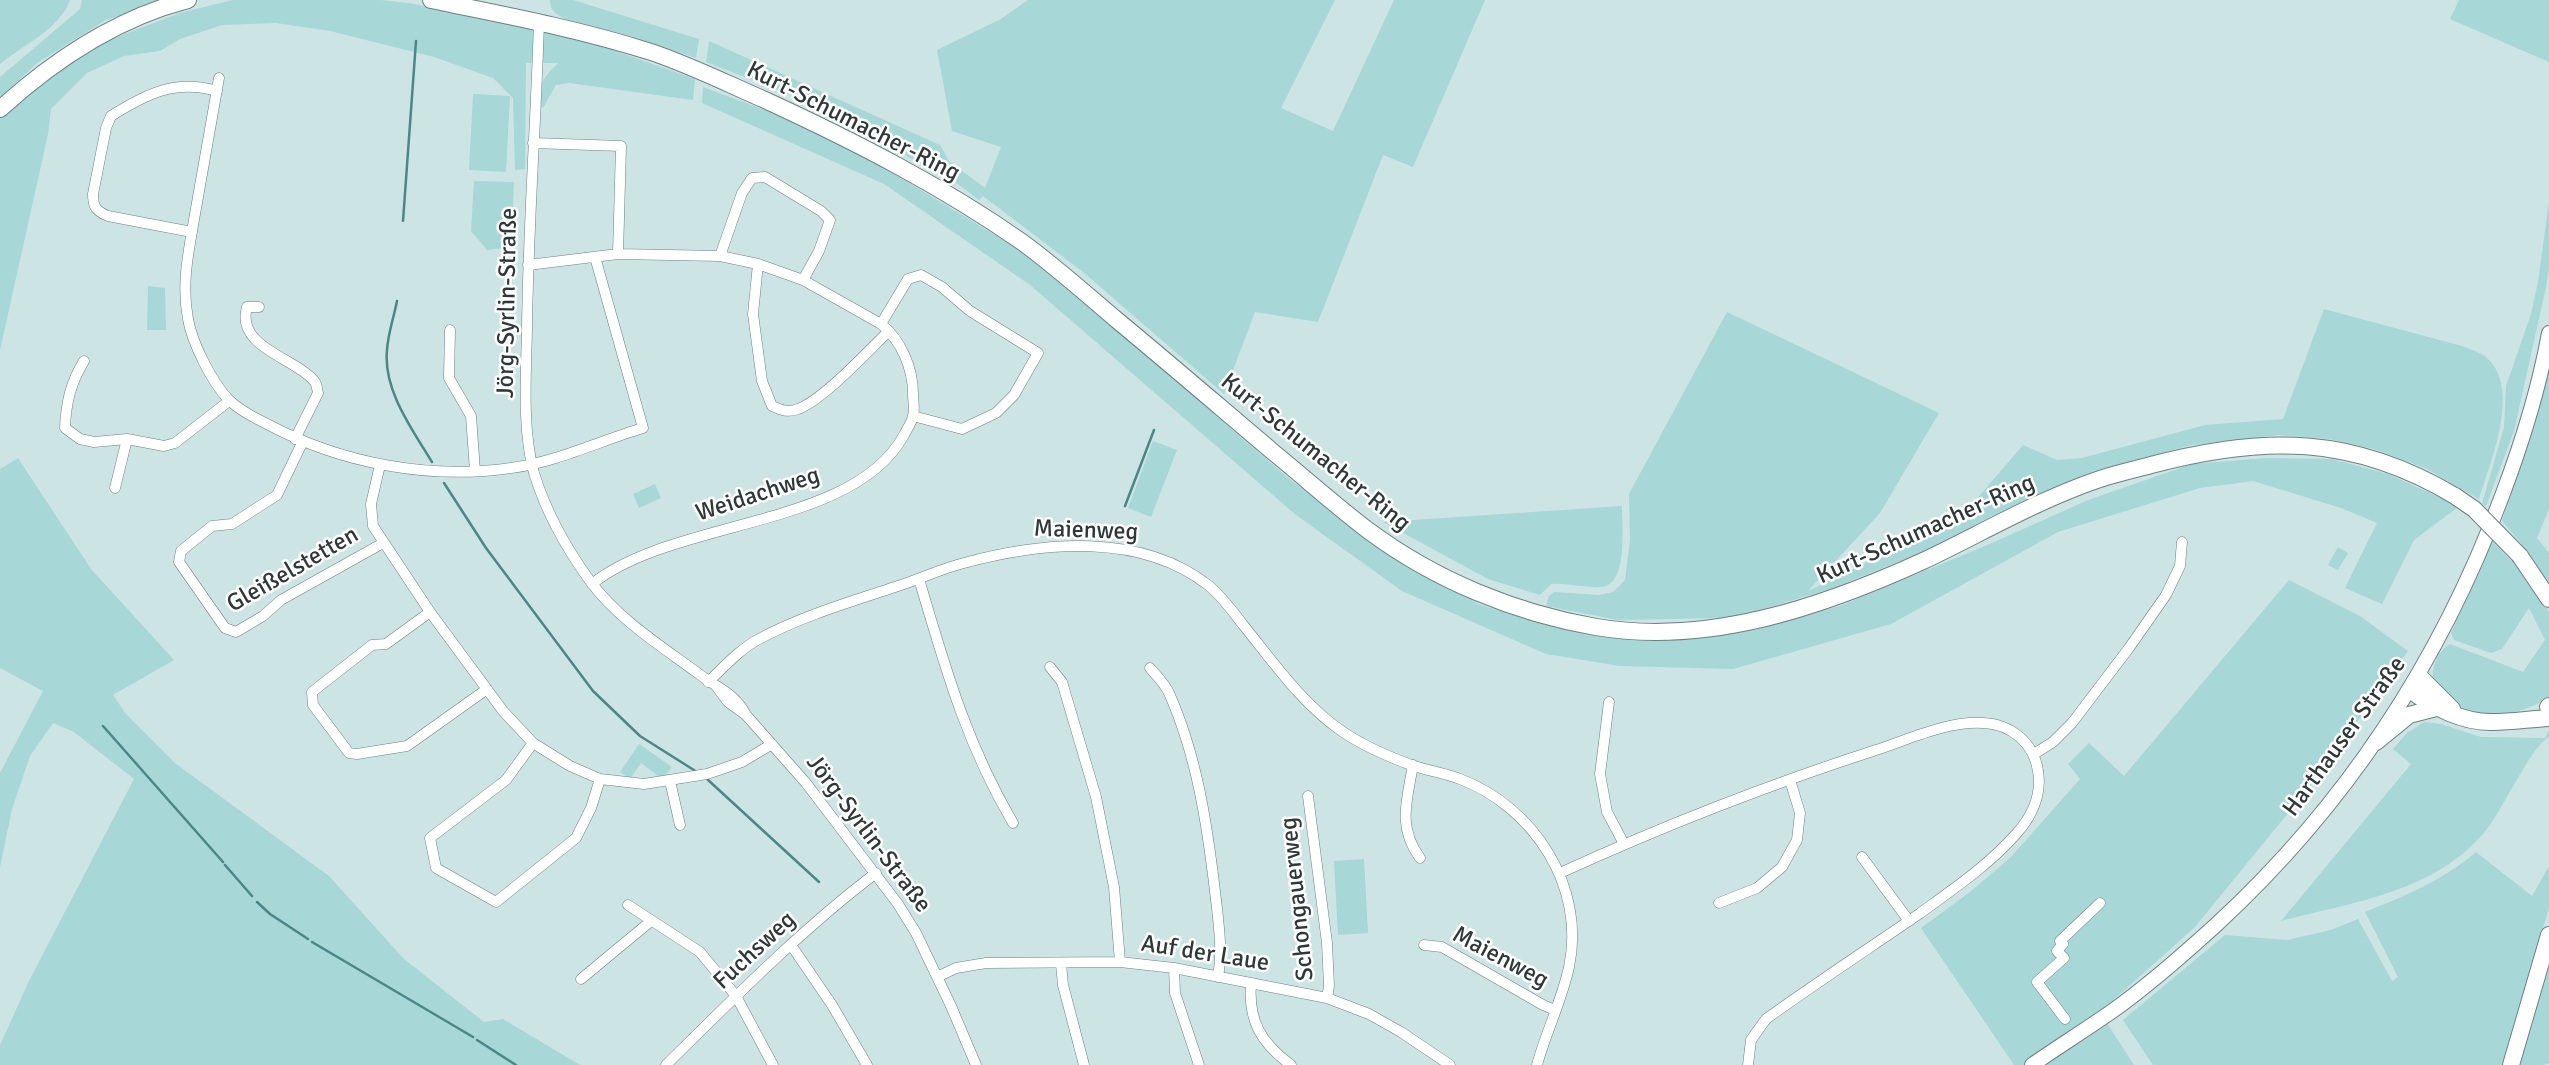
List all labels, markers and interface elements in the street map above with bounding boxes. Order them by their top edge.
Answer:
street label: Kurt-Schumacher-Ring [742,56,964,188]
street label: Jörg-Syrlin-Straße [492,208,524,398]
street label: Kurt-Schumacher-Ring [1214,368,1416,538]
street label: Weidachweg [692,461,824,529]
street label: Kurt-Schumacher-Ring [1813,469,2039,591]
street label: Maienweg [1033,515,1139,547]
street label: Gleißelstetten [222,521,364,619]
street label: Harthauser Straße [2277,651,2413,823]
street label: Jörg-Syrlin-Straße [799,749,937,919]
street label: Schongauerweg [1275,816,1321,982]
street label: Fuchsweg [708,906,802,996]
street label: Maienweg [1447,921,1553,995]
street label: Auf der Laue [1139,930,1271,978]

